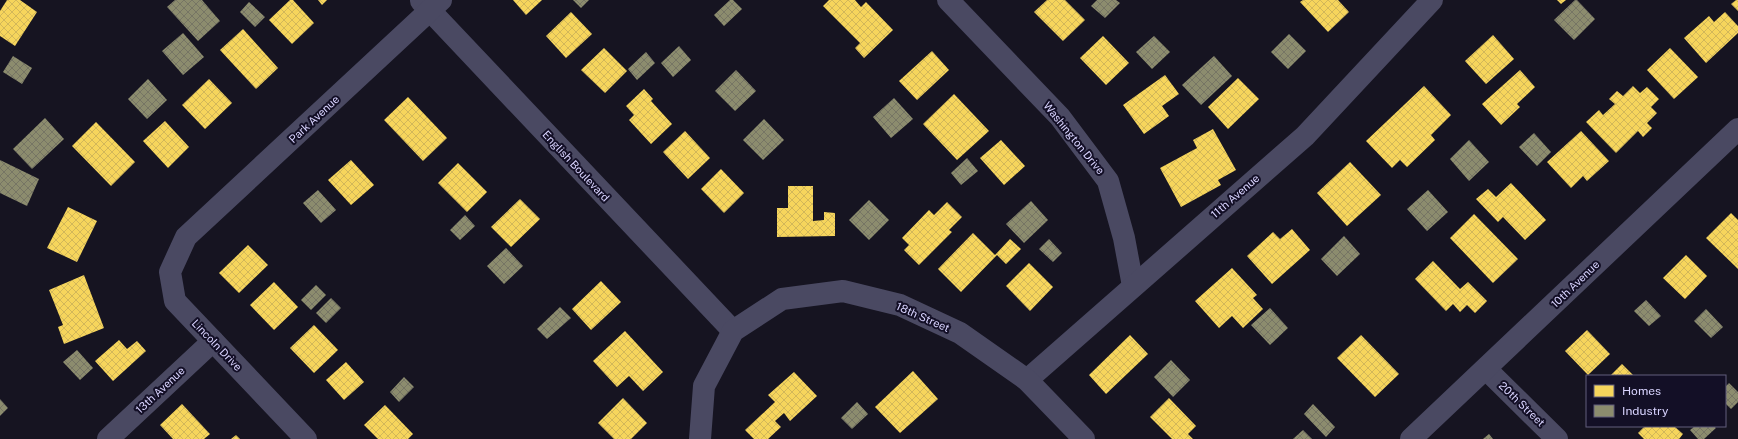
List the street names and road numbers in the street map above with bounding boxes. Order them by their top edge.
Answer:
street label: Park Avenue [287,93,341,145]
street label: Washington Drive [1041,99,1107,177]
street label: English Boulevard [540,128,612,204]
street label: 11th Avenue [1208,172,1262,220]
street label: 10th Avenue [1548,258,1602,310]
street label: 18th Street [895,300,951,334]
street label: Lincoln Drive [190,317,244,373]
street label: 13th Avenue [133,364,187,416]
street label: 20th Street [1497,379,1547,429]

